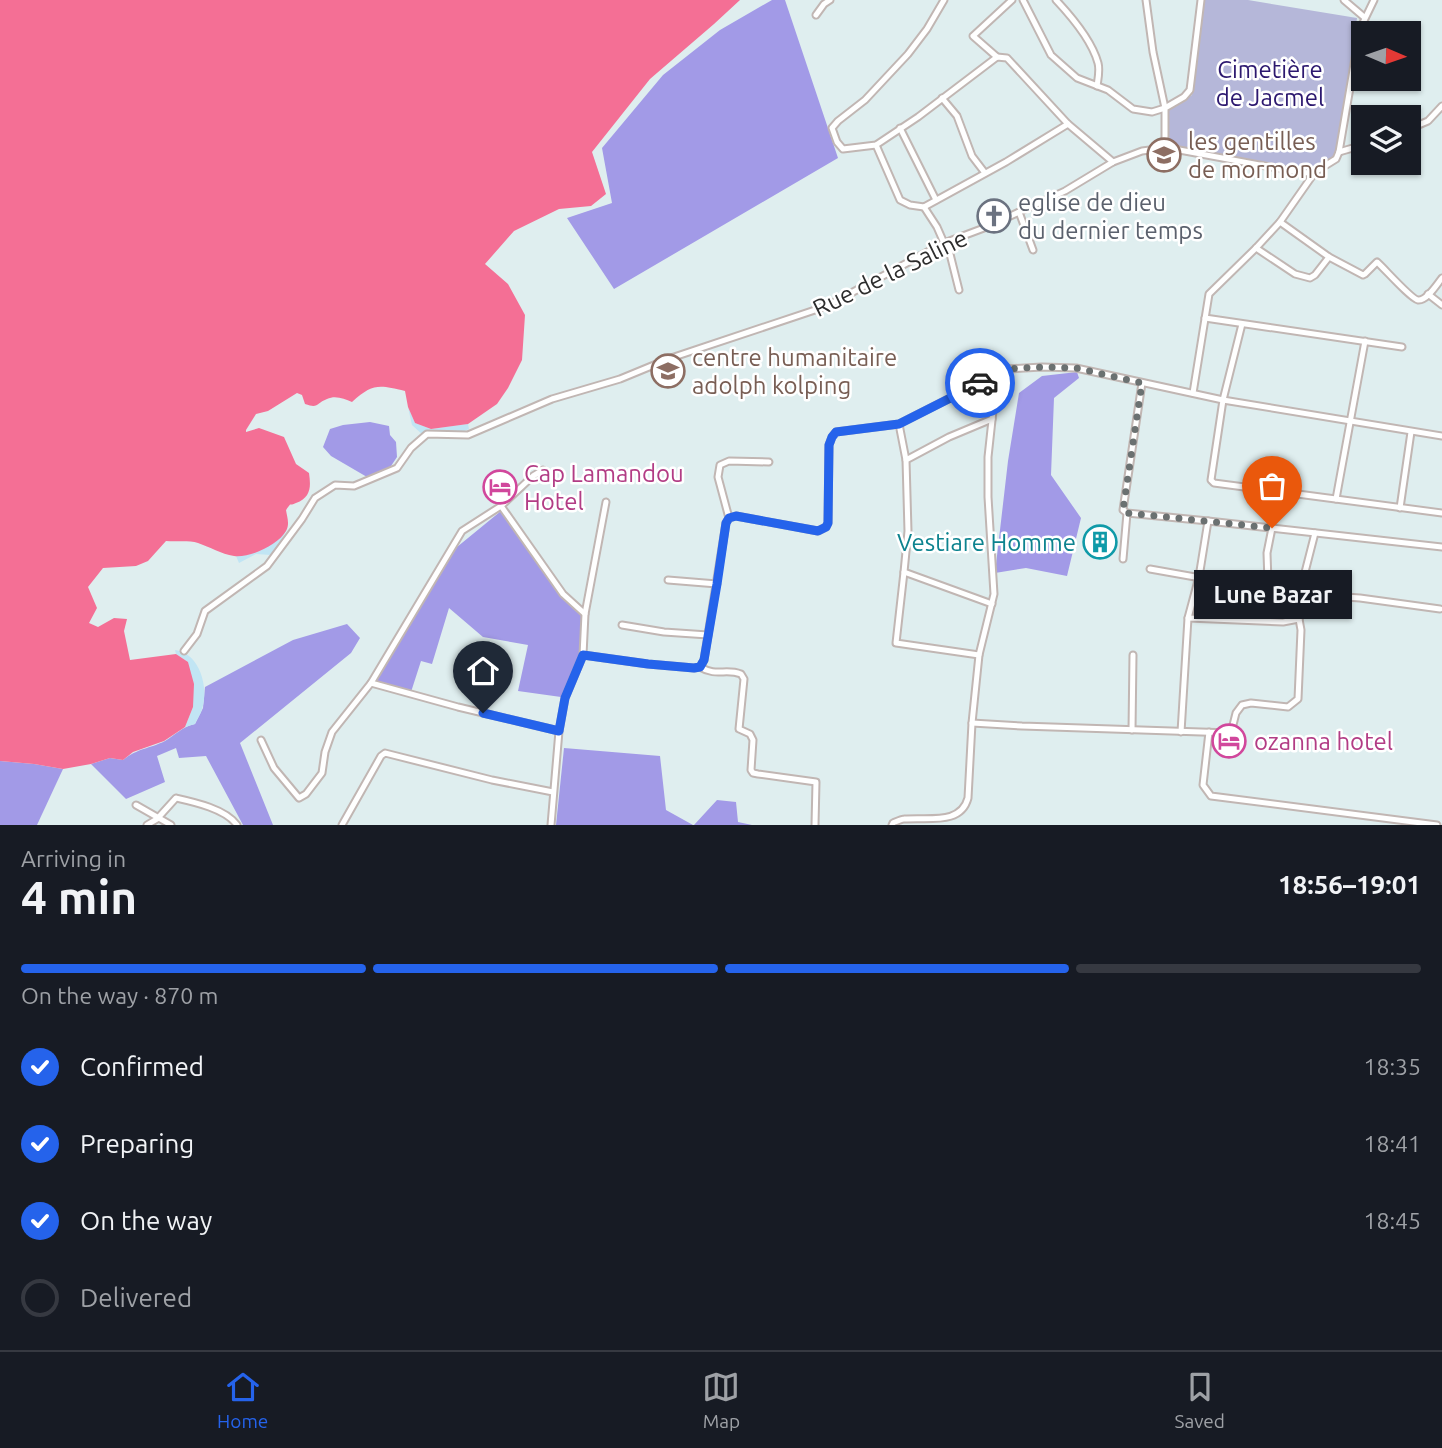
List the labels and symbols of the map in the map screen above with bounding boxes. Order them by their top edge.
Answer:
north arrow [1351,21,1421,91]
park label: Cimetière de Jacmel [1216,56,1324,111]
place label: les gentilles de mormond [1188,128,1327,183]
school or university icon: les gentilles de mormond [1145,136,1183,174]
place label: eglise de dieu du dernier temps [1018,189,1203,244]
church icon: eglise de dieu du dernier temps [975,197,1013,235]
street label: Rue de la Saline [808,224,972,322]
place label: centre humanitaire adolph kolping [692,344,897,399]
courier [945,348,1015,418]
school or university icon: centre humanitaire adolph kolping [649,352,687,390]
pin [1242,456,1302,528]
place label: Cap Lamandou Hotel [524,460,684,515]
hotel icon: Cap Lamandou Hotel [481,468,519,506]
building icon: Vestiare Homme [1081,523,1119,561]
place label: Vestiare Homme [897,529,1076,556]
callout: Lune Bazar [1193,570,1351,619]
pin [453,641,513,713]
hotel icon: ozanna hotel [1210,722,1248,760]
place label: ozanna hotel [1254,728,1393,755]

